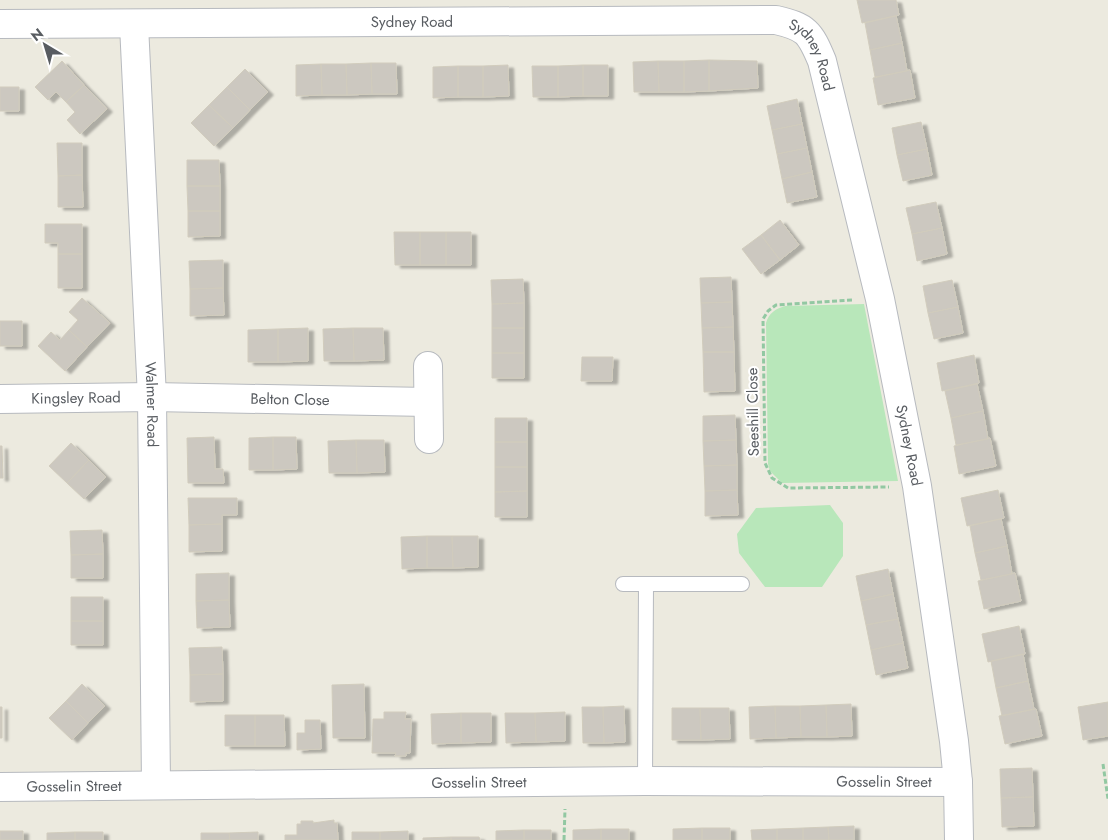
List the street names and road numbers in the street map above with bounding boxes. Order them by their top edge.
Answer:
street label: Sydney Road [371,11,453,33]
street label: Sydney Road [786,13,840,93]
street label: Walmer Road [139,361,164,447]
street label: Seeshill Close [741,367,765,456]
street label: Kingsley Road [31,386,121,410]
street label: Belton Close [250,388,330,411]
street label: Sydney Road [890,403,928,488]
street label: Gosselin Street [431,771,527,794]
street label: Gosselin Street [836,771,932,793]
street label: Gosselin Street [26,775,122,798]

